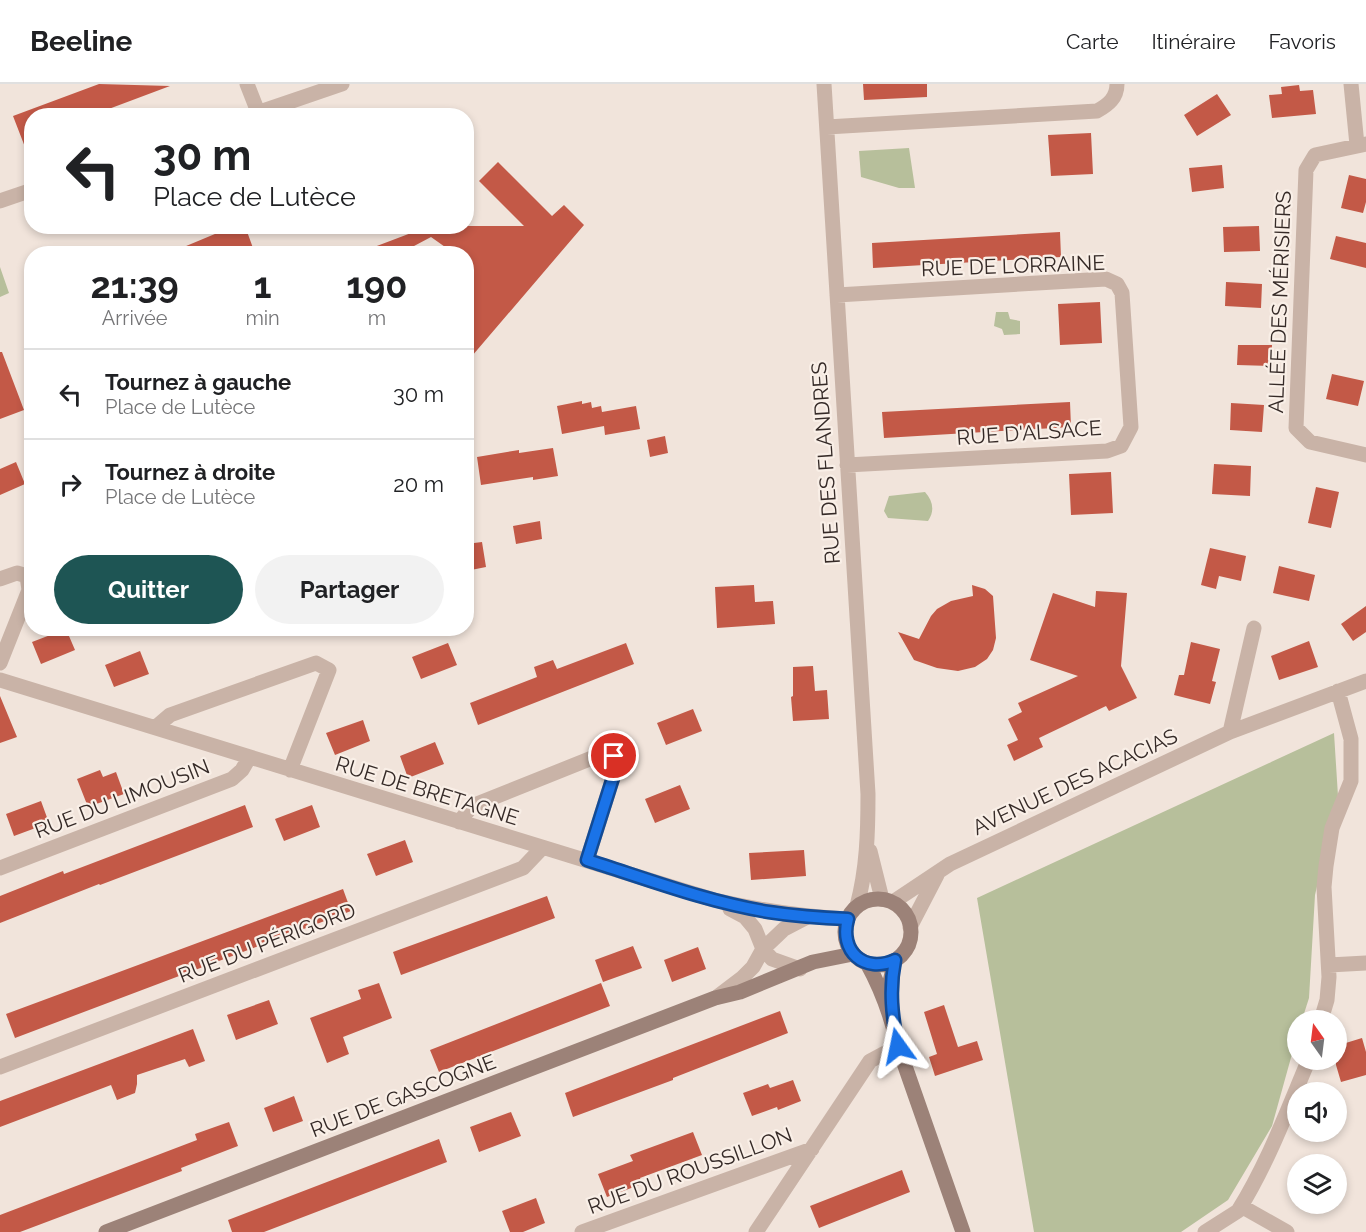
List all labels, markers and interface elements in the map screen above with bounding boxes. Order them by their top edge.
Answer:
text: Beeline [30,25,132,58]
text: Carte [1066,29,1118,54]
text: Itinéraire [1151,29,1235,54]
text: Favoris [1268,29,1336,54]
text: 30 m [153,131,251,180]
icon: left [54,132,132,210]
text: Place de Lutèce [153,181,356,212]
street label: ALLÉE DES MÉRISIERS [1263,190,1296,414]
street label: RUE DE LORRAINE [921,250,1105,281]
text: 21:39 [91,264,179,306]
text: 1 [254,264,271,306]
text: 190 [346,264,407,306]
text: Arrivée [102,306,168,330]
text: min [245,306,280,330]
text: m [368,306,386,330]
street label: RUE DES FLANDRES [806,361,845,565]
text: Tournez à gauche [105,369,291,395]
icon: left [54,378,87,411]
text: 30 m [393,381,444,407]
text: Place de Lutèce [105,395,255,419]
street label: RUE D'ALSACE [956,415,1102,450]
text: Tournez à droite [105,459,275,485]
icon: right [54,468,87,501]
text: 20 m [393,471,444,497]
text: Place de Lutèce [105,485,255,509]
button: Quitter [54,555,243,624]
button: Partager [255,555,444,624]
street label: AVENUE DES ACACIAS [968,723,1181,840]
pin [588,730,639,781]
icon: arrive [597,739,630,772]
street label: RUE DE BRETAGNE [332,751,522,830]
street label: RUE DU LIMOUSIN [31,754,213,843]
street label: RUE DU PÉRIGORD [174,897,359,988]
north arrow [1287,1010,1347,1070]
map controls [1287,1010,1347,1214]
position arrow [866,1014,930,1078]
street label: RUE DE GASCOGNE [307,1049,499,1142]
button: sound [1287,1082,1347,1142]
street label: RUE DU ROUSSILLON [584,1122,796,1219]
button: layers [1287,1154,1347,1214]

